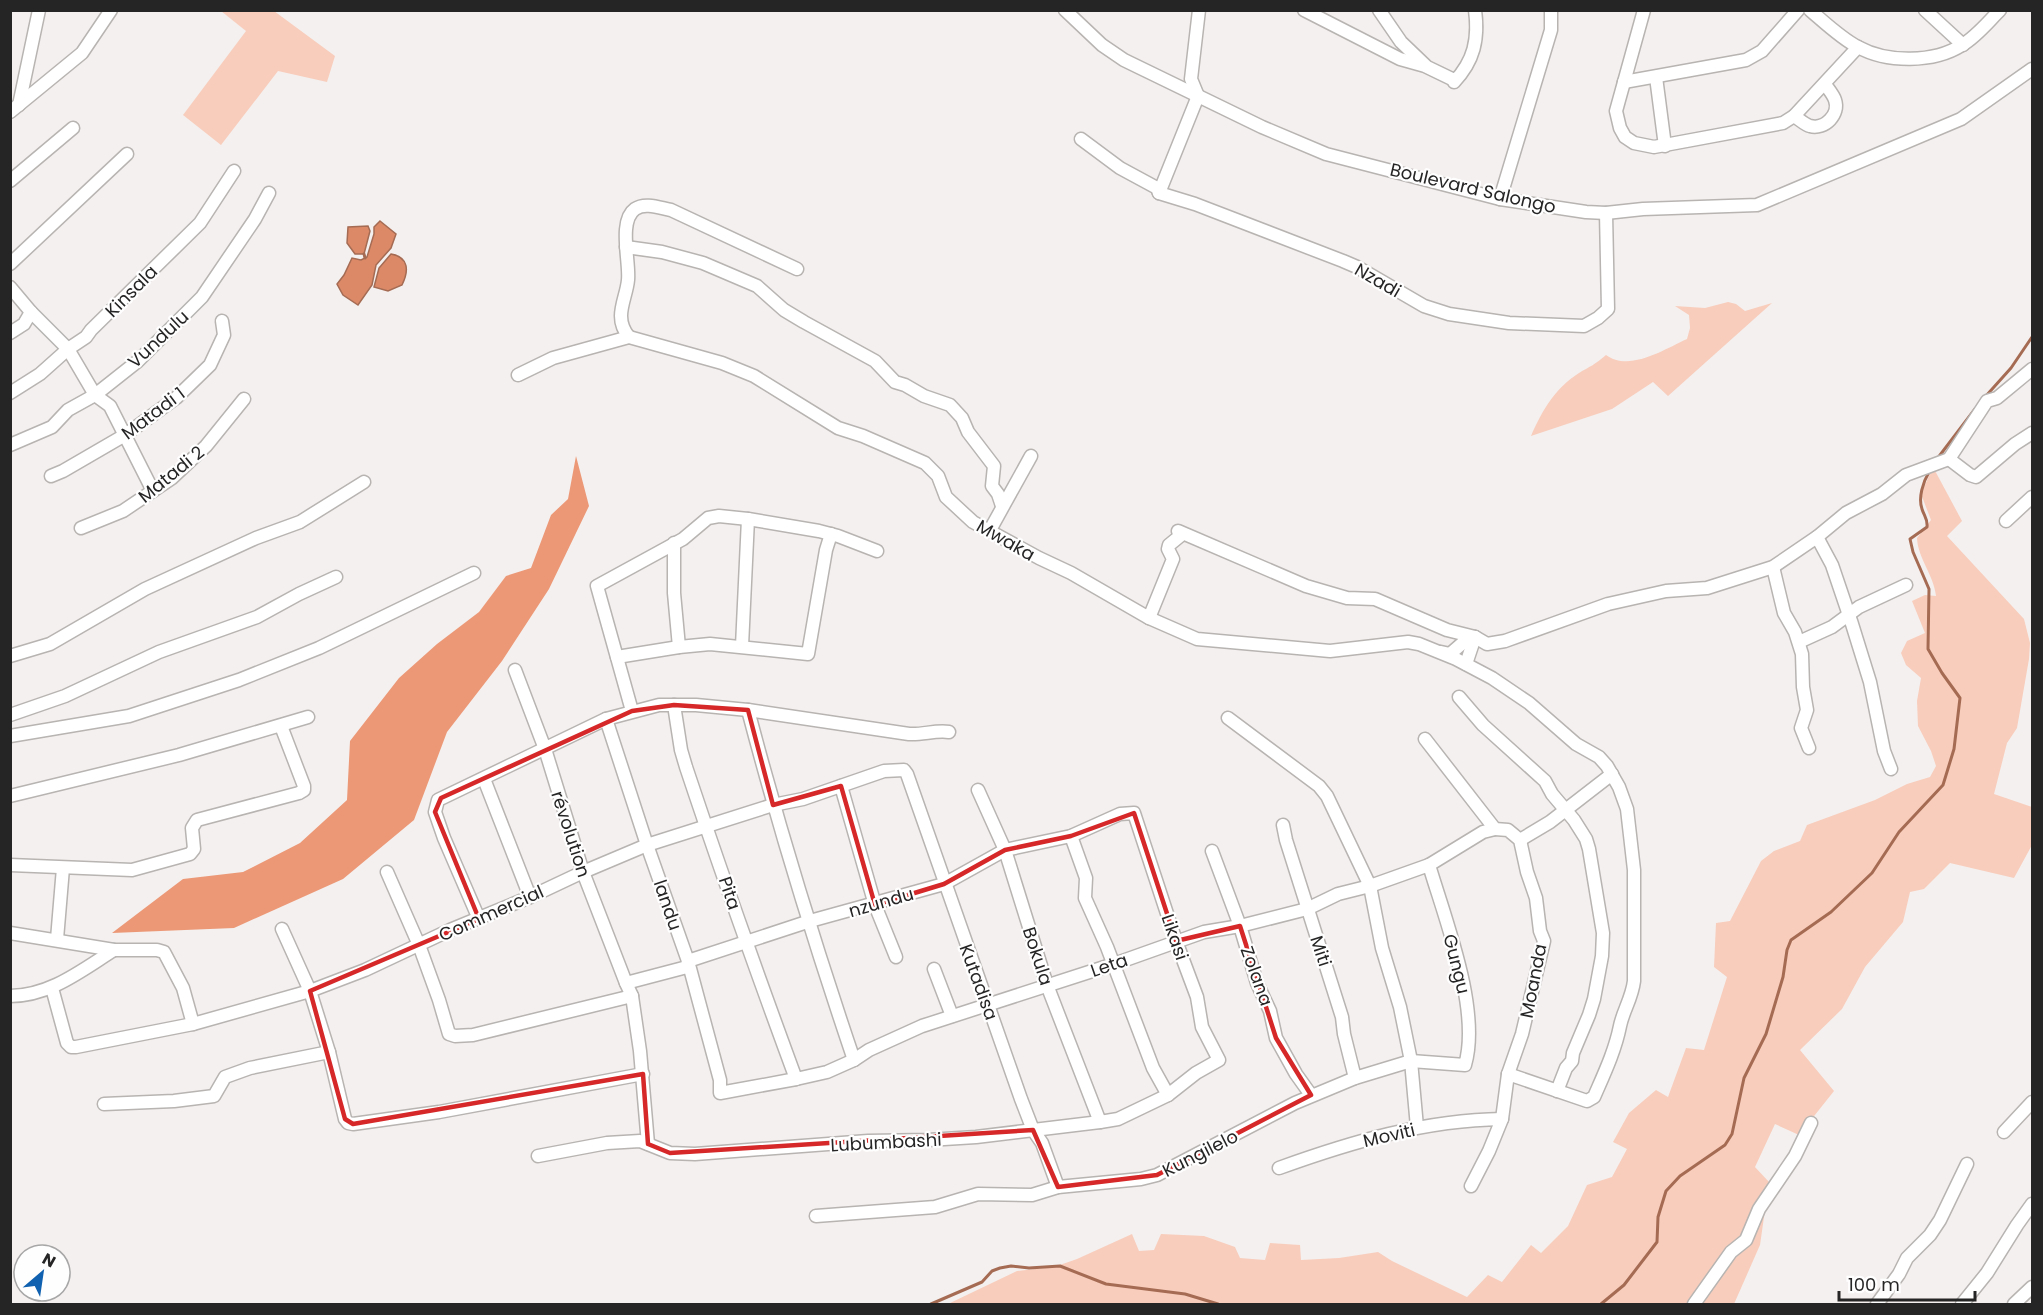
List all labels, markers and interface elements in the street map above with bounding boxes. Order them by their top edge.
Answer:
street label: Boulevard Salongo [1388,157,1558,219]
street label: Nzadi [1350,257,1406,303]
street label: Kinsala [99,259,163,323]
street label: Vundulu [122,304,194,374]
street label: Matadi 1 [116,381,190,445]
street label: Matadi 2 [133,440,209,508]
street label: Mwaka [972,513,1040,567]
street label: révolution [545,788,597,880]
street label: Pita [713,873,747,913]
street label: landu [648,876,688,934]
street label: Commercial [435,879,547,947]
street label: nzundu [846,881,916,923]
street label: Likasi [1155,910,1195,964]
street label: Bokula [1017,924,1059,988]
street label: Miti [1304,932,1338,970]
street label: Gungu [1438,932,1476,996]
street label: Kutadisa [954,941,1004,1023]
street label: Moanda [1514,942,1552,1020]
street label: Zolana [1235,943,1279,1009]
street label: Leta [1087,947,1131,983]
street label: Moviti [1361,1117,1417,1153]
street label: Kungilelo [1158,1123,1242,1183]
street label: Lubumbashi [830,1127,942,1157]
north arrow [12,1243,72,1303]
text: N [38,1247,60,1273]
scale bar [1839,1264,1976,1302]
text: 100 m [1848,1272,1900,1297]

